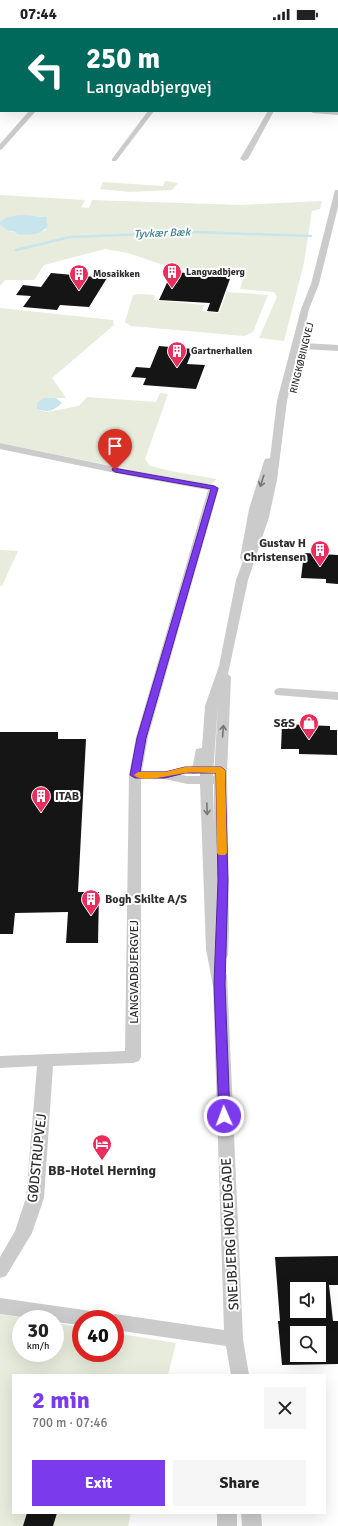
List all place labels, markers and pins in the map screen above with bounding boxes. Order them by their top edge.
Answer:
building icon: Langvadbjerg [161,261,183,289]
building icon: Mosaikken [68,263,90,291]
place label: Langvadbjerg [186,266,246,278]
place label: Mosaikken [93,268,140,280]
building icon: Gartnerhallen [166,340,188,368]
place label: Gartnerhallen [191,345,253,357]
pin [98,429,132,470]
place label: Gustav H Christensen [244,536,306,565]
building icon: Gustav H Christensen [309,539,331,567]
shop icon: S&S [298,712,320,740]
place label: S&S [274,716,295,731]
building icon: ITAB [30,785,52,813]
place label: ITAB [55,789,79,804]
building icon: Bogh Skilte A/S [80,888,102,916]
place label: Bogh Skilte A/S [105,892,187,907]
hotel icon: BB-Hotel Herning [91,1133,113,1161]
place label: BB-Hotel Herning [48,1162,157,1179]

